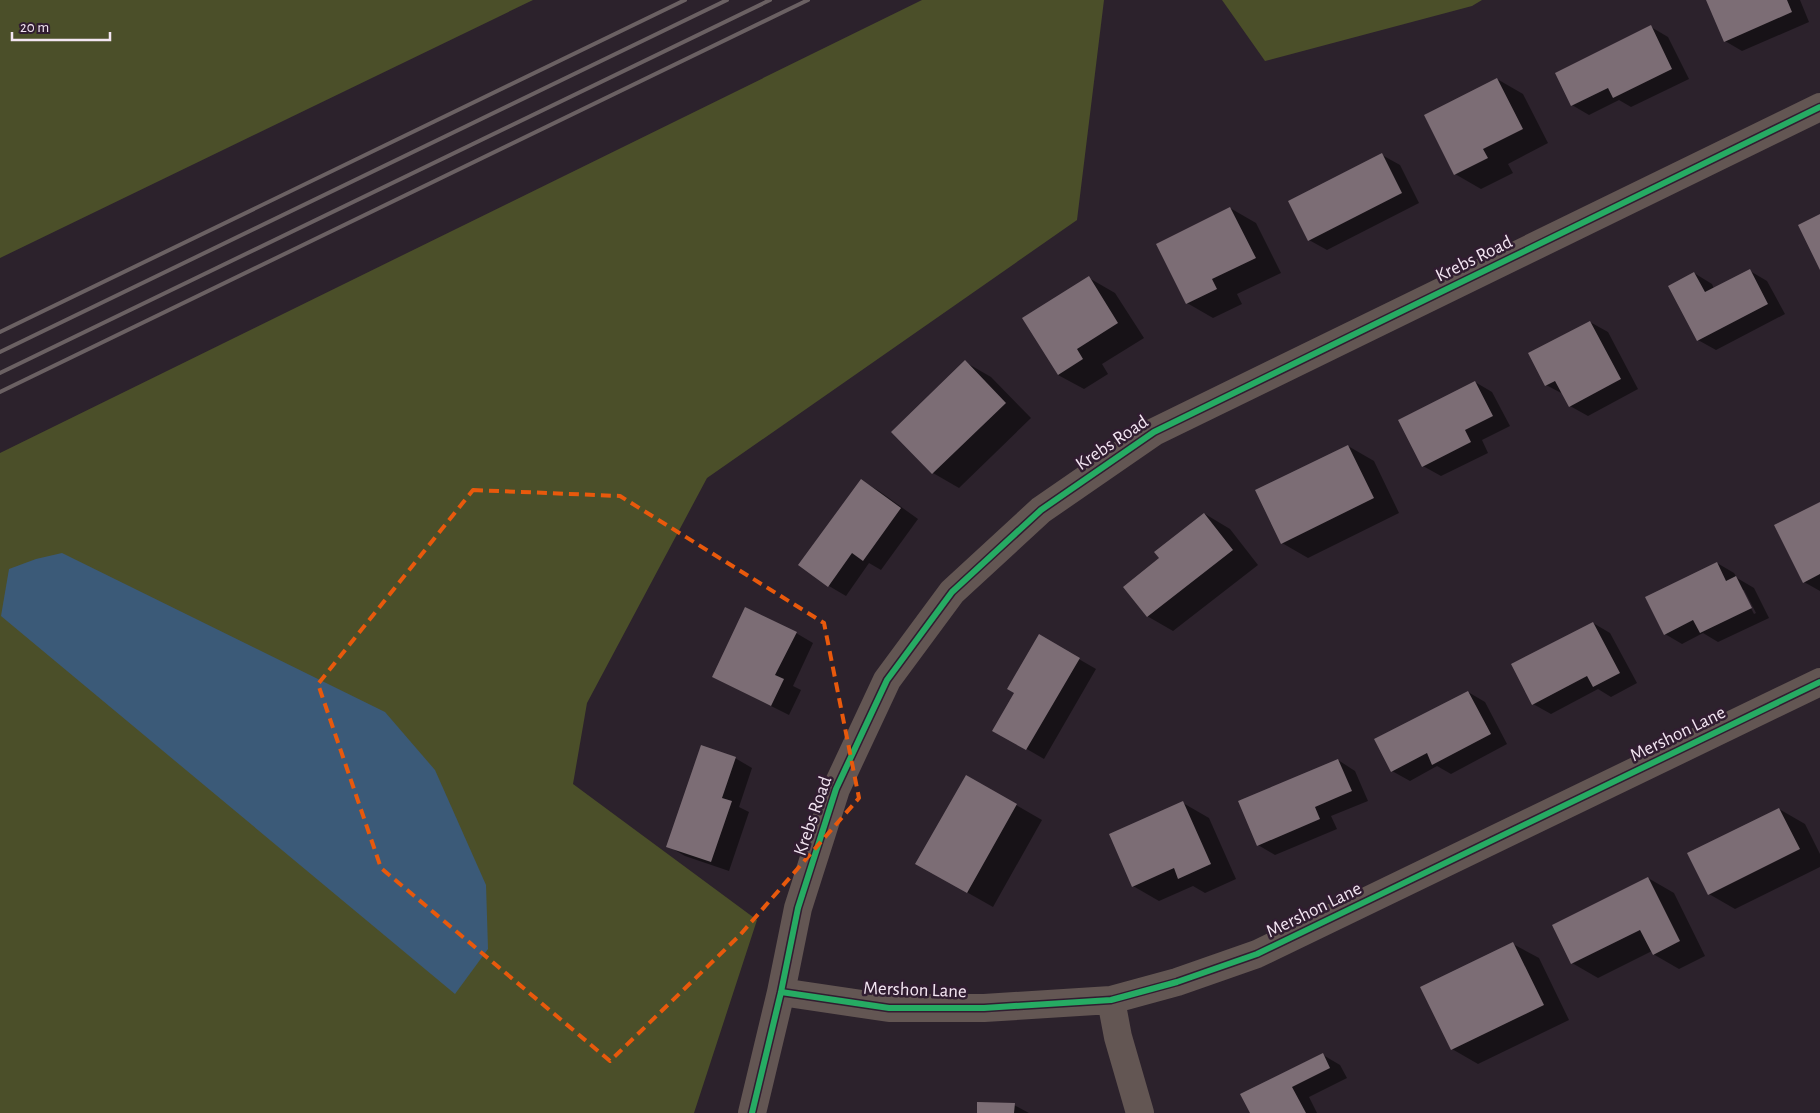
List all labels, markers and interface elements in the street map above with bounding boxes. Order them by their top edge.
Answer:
scale bar [12,10,110,42]
text: 20 m [20,20,49,35]
street label: Krebs Road [1433,232,1516,286]
street label: Krebs Road [1072,412,1152,474]
street label: Mershon Lane [1627,703,1729,765]
street label: Krebs Road [791,774,836,858]
street label: Mershon Lane [1263,879,1365,941]
street label: Mershon Lane [863,979,967,1001]

